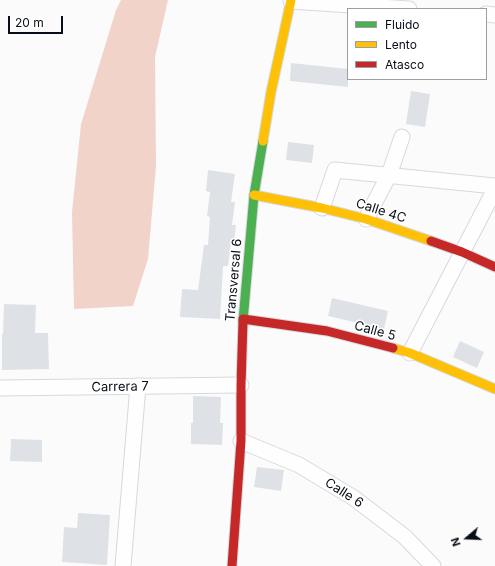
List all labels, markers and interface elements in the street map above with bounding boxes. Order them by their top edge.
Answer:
scale bar [10,8,65,34]
legend [347,8,487,80]
text: 20 m [15,15,44,30]
text: Fluido [385,17,420,32]
text: Lento [385,37,417,52]
text: Atasco [385,57,424,72]
street label: Calle 4C [354,196,408,226]
street label: Transversal 6 [223,238,245,322]
street label: Calle 5 [353,318,397,344]
street label: Carrera 7 [91,379,149,395]
street label: Calle 6 [322,475,366,511]
north arrow [447,518,487,558]
text: N [448,536,464,548]

